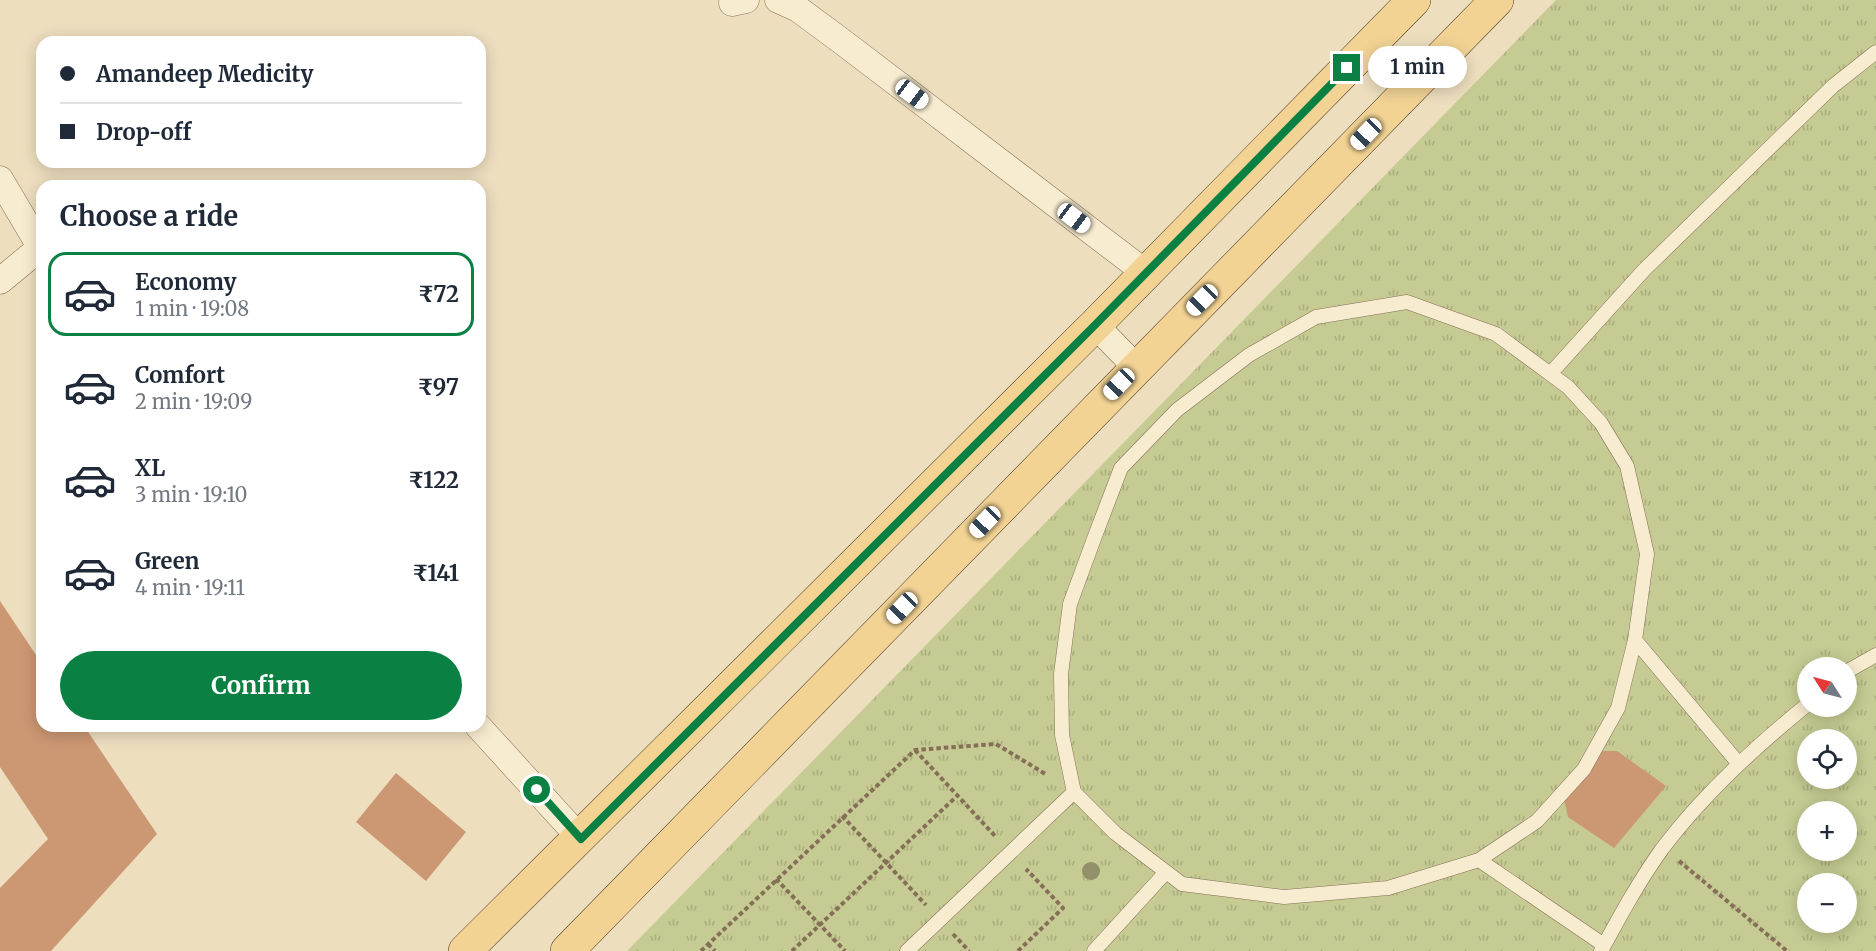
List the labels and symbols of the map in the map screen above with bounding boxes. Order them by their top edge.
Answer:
callout: 1 min [1368,47,1467,89]
route end [1333,54,1360,81]
car [892,76,932,112]
car [1347,115,1385,153]
car [1054,200,1094,236]
car [1183,281,1221,319]
car [1100,365,1138,403]
car [966,503,1004,541]
car [883,589,921,627]
north arrow [1797,657,1857,717]
route start [523,776,550,803]

